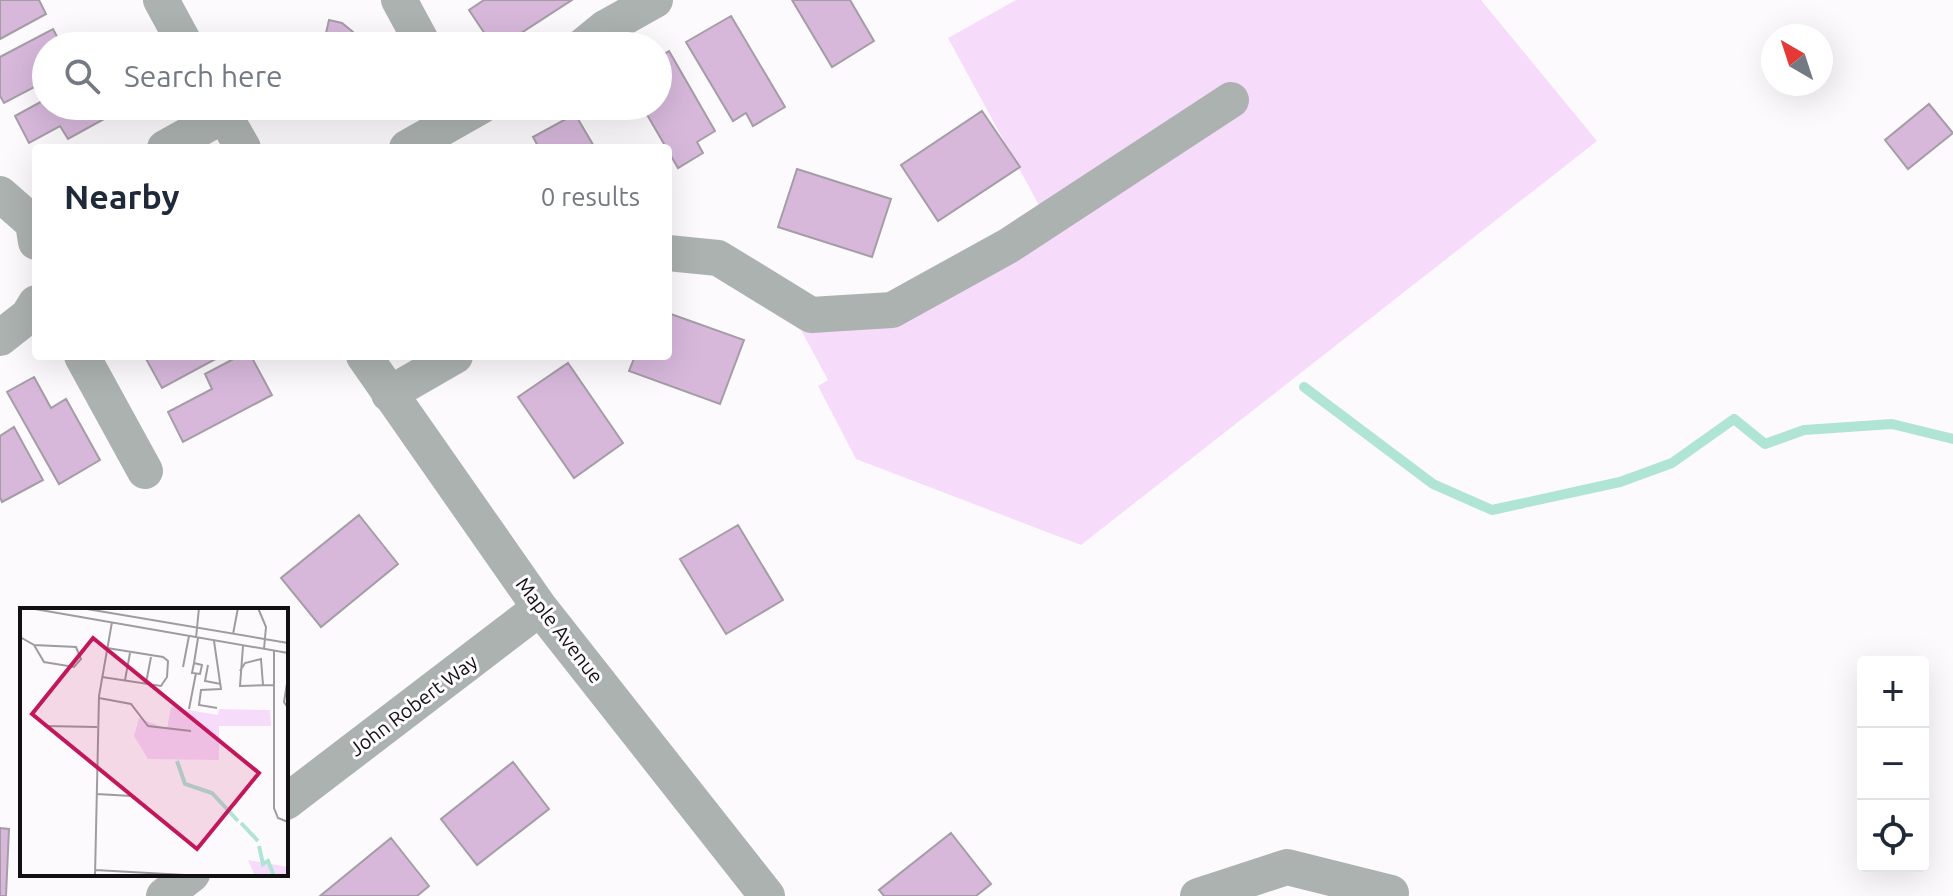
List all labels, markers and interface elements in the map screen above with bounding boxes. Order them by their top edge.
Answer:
north arrow [1761,24,1833,96]
search box [32,32,672,120]
icon: search [60,54,104,98]
text: Search here [124,59,283,93]
text: Nearby [64,177,179,215]
text: 0 results [541,182,640,211]
street label: Maple Avenue [512,573,608,687]
inset map [20,608,288,876]
street label: John Robert Way [345,649,482,760]
map controls [1857,656,1929,872]
button: + [1857,656,1929,728]
button: − [1857,728,1929,800]
button: locate [1857,800,1929,872]

